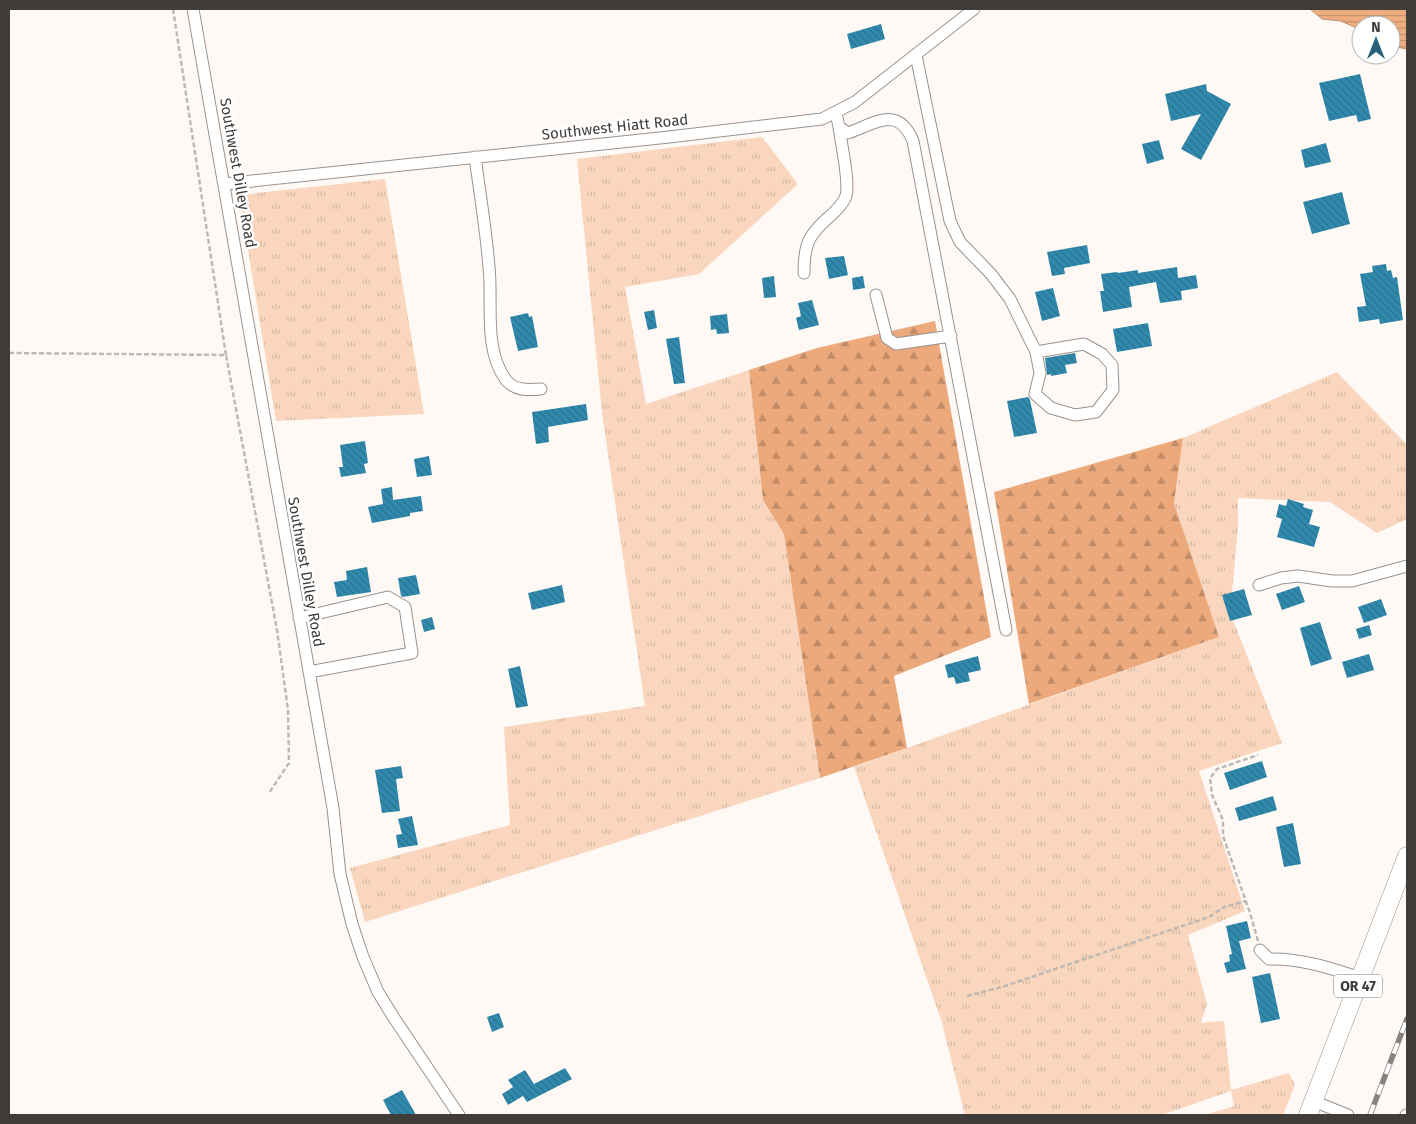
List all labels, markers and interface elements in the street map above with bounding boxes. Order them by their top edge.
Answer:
north arrow [1351,15,1401,65]
text: N [1371,19,1381,36]
street label: Southwest Dilley Road [216,97,260,249]
street label: Southwest Hiatt Road [541,110,689,144]
street label: Southwest Dilley Road [284,496,328,648]
road number: OR 47 [1334,974,1382,998]

